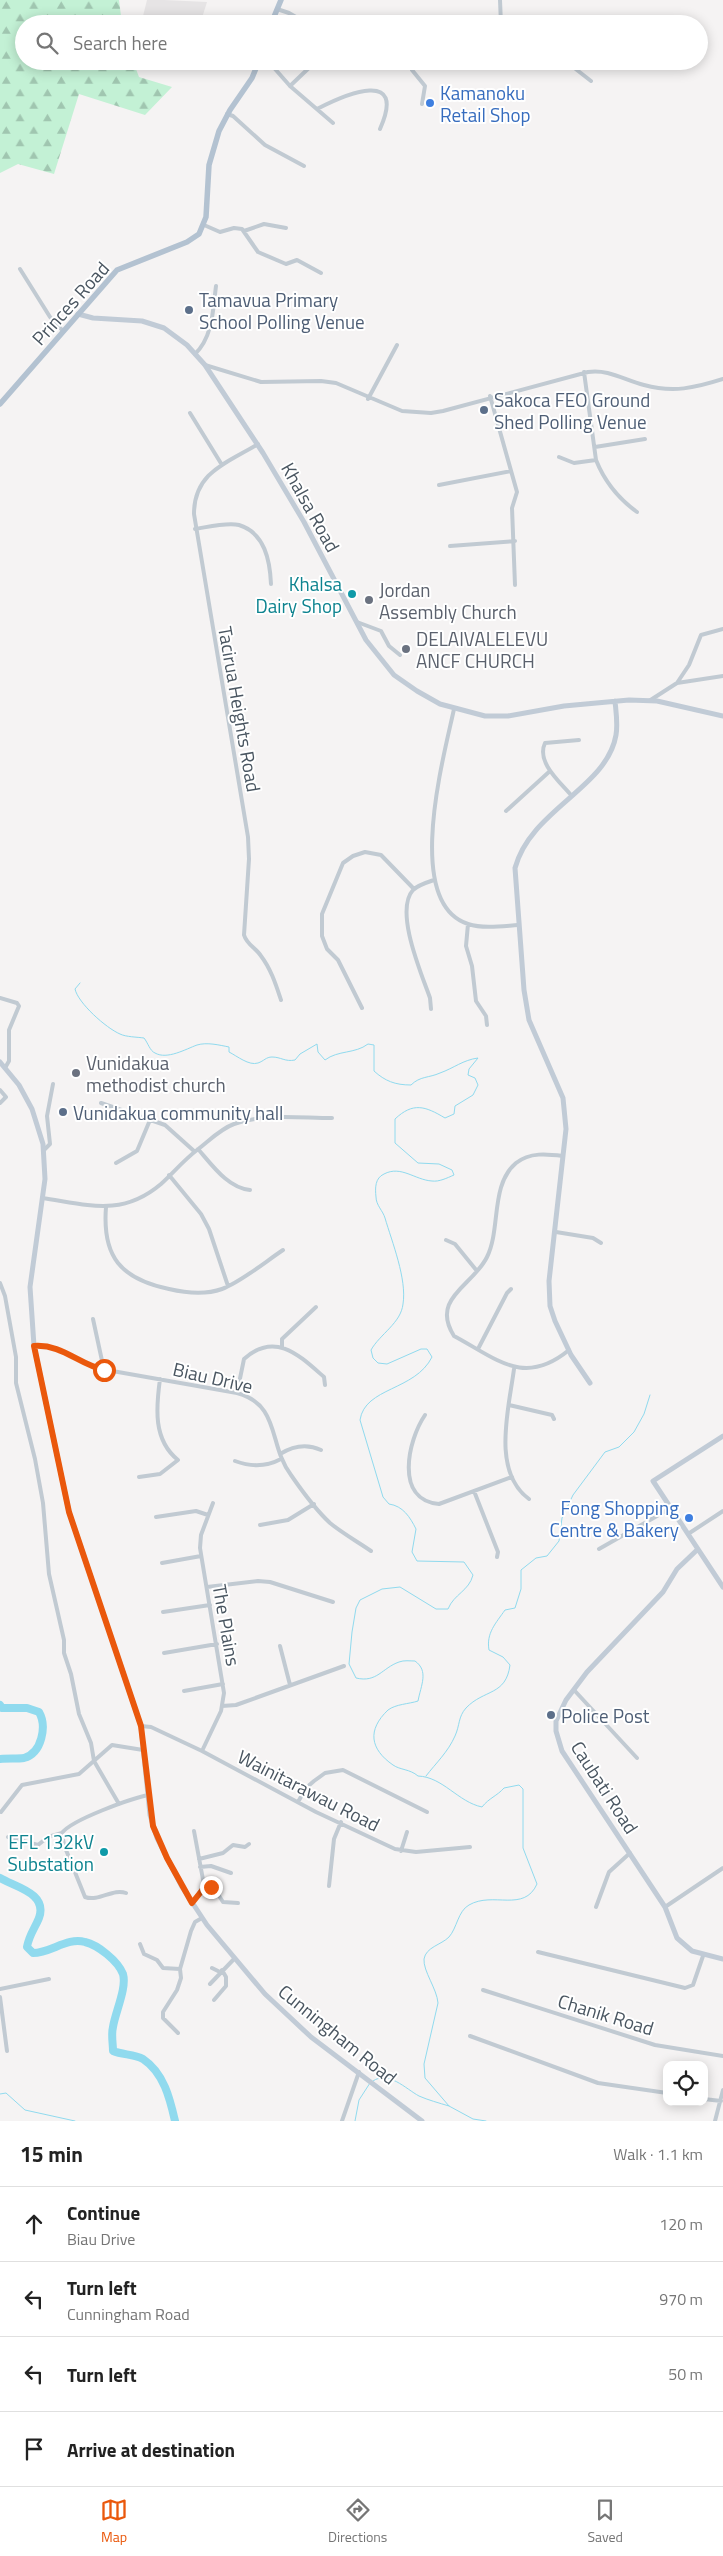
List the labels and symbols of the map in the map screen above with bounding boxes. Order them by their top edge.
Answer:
place label: Kamanoku Retail Shop [440,78,531,129]
marker: Kamanoku Retail Shop [424,97,436,109]
street label: Princes Road [24,255,116,351]
place label: Tamavua Primary School Polling Venue [199,285,365,336]
marker: Tamavua Primary School Polling Venue [183,304,195,316]
place label: Sakoca FEO Ground Shed Polling Venue [494,385,650,436]
marker: Sakoca FEO Ground Shed Polling Venue [478,404,490,416]
street label: Khalsa Road [274,457,348,557]
place label: Khalsa Dairy Shop [256,569,342,620]
place label: Jordan Assembly Church [379,575,517,626]
marker: Khalsa Dairy Shop [346,588,358,600]
marker: Jordan Assembly Church [363,594,375,606]
street label: Tacirua Heights Road [211,624,269,794]
place label: DELAIVALELEVU ANCF CHURCH [416,624,548,675]
marker: DELAIVALELEVU ANCF CHURCH [400,643,412,655]
place label: Vunidakua methodist church [86,1048,226,1099]
marker: Vunidakua methodist church [70,1067,82,1079]
place label: Vunidakua community hall [73,1098,283,1127]
marker: Vunidakua community hall [57,1106,69,1118]
street label: Biau Drive [170,1354,256,1400]
route start [93,1359,116,1382]
place label: Fong Shopping Centre & Bakery [550,1493,679,1544]
marker: Fong Shopping Centre & Bakery [683,1512,695,1524]
street label: The Plains [206,1582,248,1668]
place label: Police Post [561,1701,650,1730]
marker: Police Post [545,1709,557,1721]
street label: Caubati Road [564,1735,646,1839]
street label: Wainitarawau Road [233,1742,385,1838]
place label: EFL 132kV Substation [8,1827,94,1878]
marker: EFL 132kV Substation [98,1846,110,1858]
route end [200,1876,223,1899]
street label: Cunningham Road [272,1977,404,2091]
street label: Chanik Road [554,1986,658,2042]

